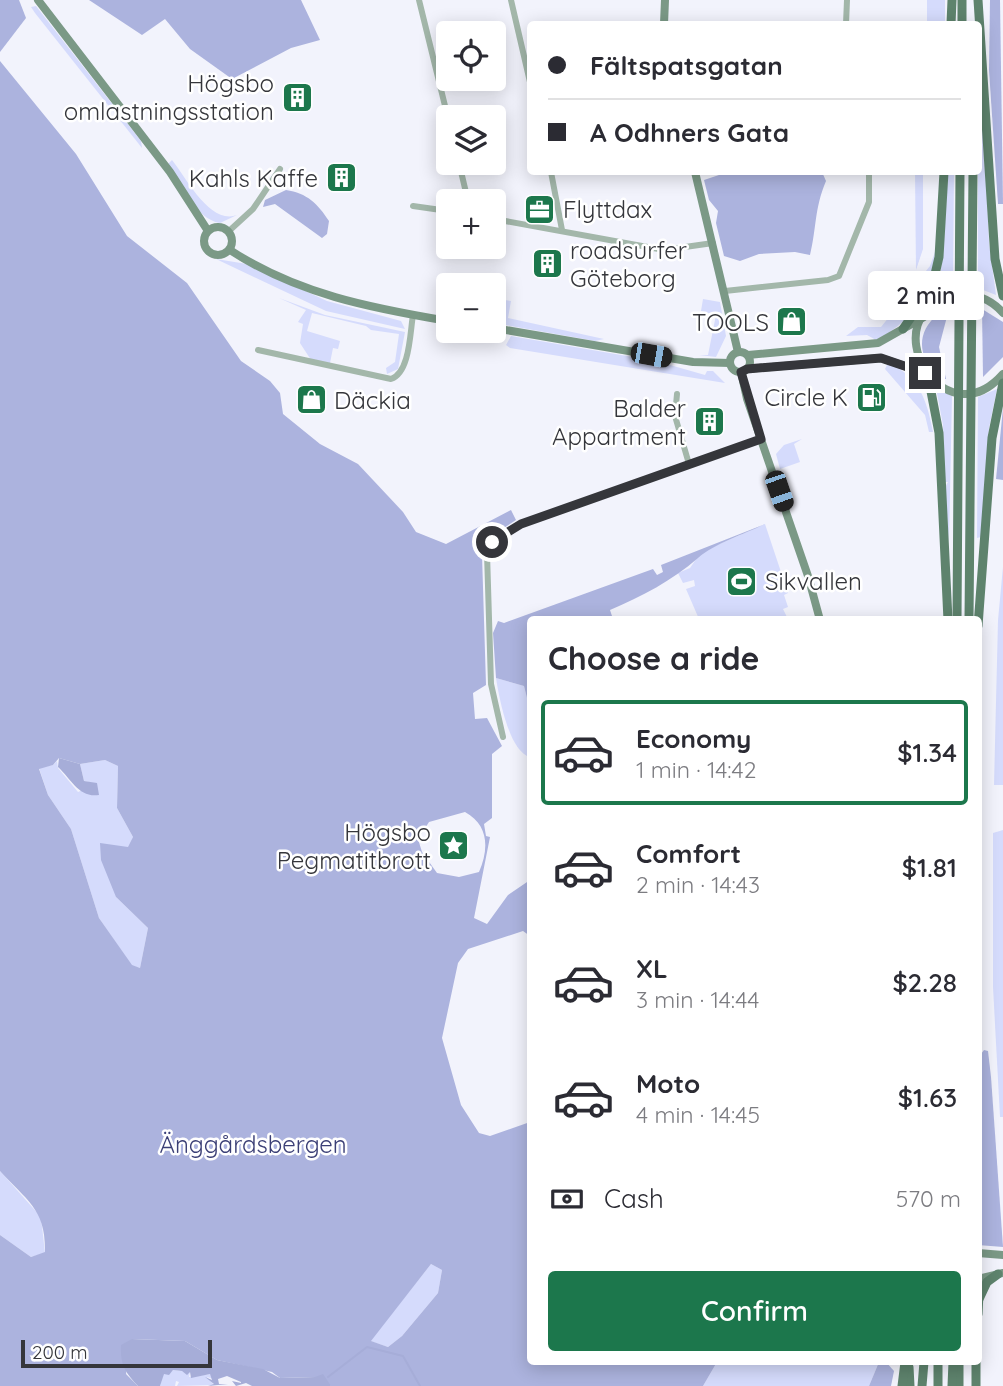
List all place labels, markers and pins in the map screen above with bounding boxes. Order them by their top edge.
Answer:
place label: Högsbo omlastningsstation [64,68,274,126]
building icon: Högsbo omlastningsstation [280,80,314,114]
building icon: Kahls Kaffe [324,161,358,195]
place label: Kahls Kaffe [189,163,318,193]
office icon: Flyttdax [523,192,557,226]
place label: Flyttdax [563,194,652,224]
place label: roadsurfer Göteborg [570,235,687,293]
building icon: roadsurfer Göteborg [530,247,564,281]
shop icon: TOOLS [775,305,809,339]
place label: TOOLS [692,307,769,337]
fuel station icon: Circle K [854,380,888,414]
place label: Circle K [764,382,848,412]
shop icon: Däckia [294,383,328,417]
place label: Däckia [334,385,411,415]
place label: Balder Appartment [552,393,686,451]
building icon: Balder Appartment [692,405,726,439]
sports icon: Sikvallen [725,564,759,598]
place label: Sikvallen [765,566,862,596]
place label: Högsbo Pegmatitbrott [277,817,431,875]
place icon: Högsbo Pegmatitbrott [437,829,471,863]

